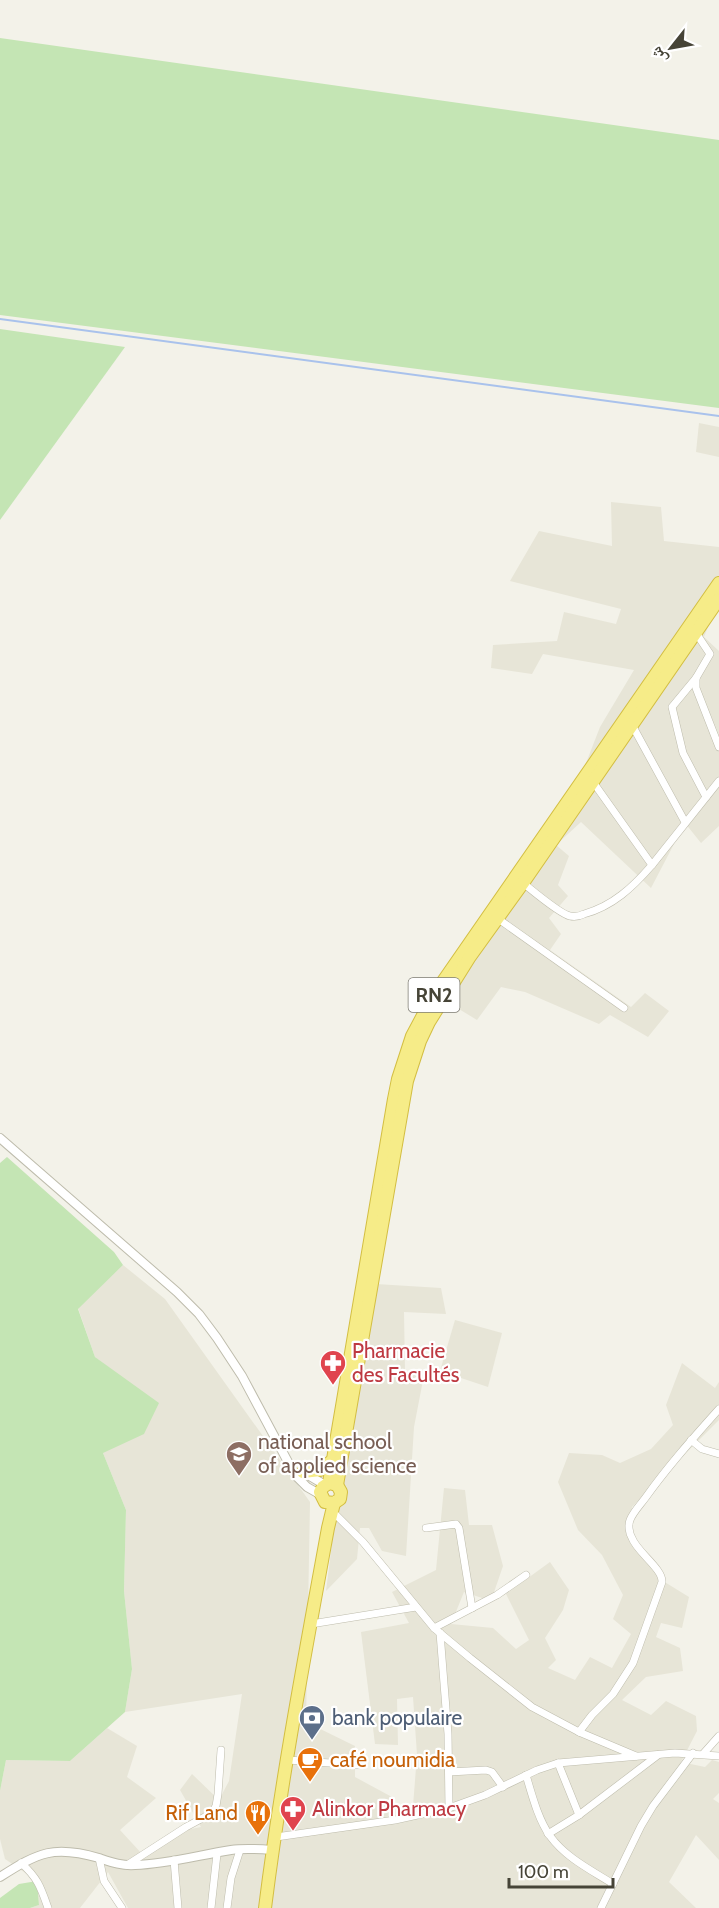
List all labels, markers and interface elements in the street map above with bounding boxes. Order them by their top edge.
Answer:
north arrow [641,18,701,78]
text: ش [646,43,671,68]
road number: RN2 [408,978,460,1012]
place label: Pharmacie des Facultés [352,1338,460,1387]
pharmacy icon: Pharmacie des Facultés [318,1348,348,1386]
place label: national school of applied science [258,1429,417,1478]
school or university icon: national school of applied science [224,1439,254,1477]
bank icon: bank populaire [297,1703,327,1741]
place label: bank populaire [332,1705,462,1730]
cafe icon: café noumidia [295,1745,325,1783]
place label: café noumidia [330,1747,455,1772]
pharmacy icon: Alinkor Pharmacy [278,1794,308,1832]
place label: Alinkor Pharmacy [312,1796,467,1821]
restaurant icon: Rif Land [243,1798,273,1836]
place label: Rif Land [165,1800,238,1825]
scale bar [509,1851,612,1889]
text: 100 m [518,1861,569,1883]

